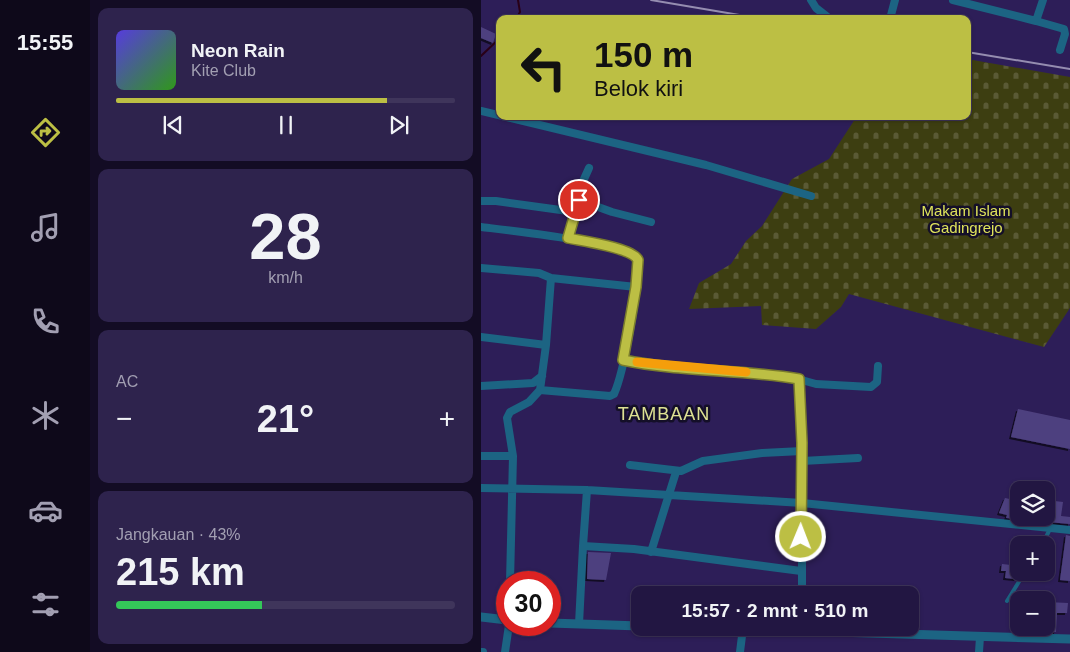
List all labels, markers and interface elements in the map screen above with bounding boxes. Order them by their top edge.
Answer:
text: 15:55 [17,30,73,55]
icon: left [511,35,576,100]
text: 150 m [594,35,693,74]
text: Neon Rain [191,40,285,61]
text: Kite Club [191,62,256,79]
text: Belok kiri [594,76,683,101]
icon: previous [159,111,187,139]
icon: pause [272,111,300,139]
icon: next [385,111,413,139]
icon: directions [28,115,63,150]
pin [558,179,600,221]
icon: arrive [565,186,593,214]
text: 28 [249,200,322,273]
park label: Makam Islam Gadingrejo [921,202,1011,236]
icon: music [28,210,63,245]
text: km/h [268,269,303,286]
icon: phone [28,304,63,339]
text: AC [116,373,138,390]
icon: climate [28,398,63,433]
text: 21° [257,398,314,440]
text: − [116,403,132,434]
text: + [439,403,455,434]
district label: TAMBAAN [618,404,710,424]
map controls [1010,481,1055,636]
button: layers [1010,481,1055,526]
icon: car [28,493,63,528]
position arrow [774,510,826,562]
text: Jangkauan · 43% [116,526,241,543]
button: + [1010,536,1055,581]
text: 215 km [116,551,245,593]
speed limit sign: 30 [496,571,561,636]
icon: filters [28,587,63,622]
button: − [1010,591,1055,636]
text: 15:57 · 2 mnt · 510 m [682,600,868,621]

